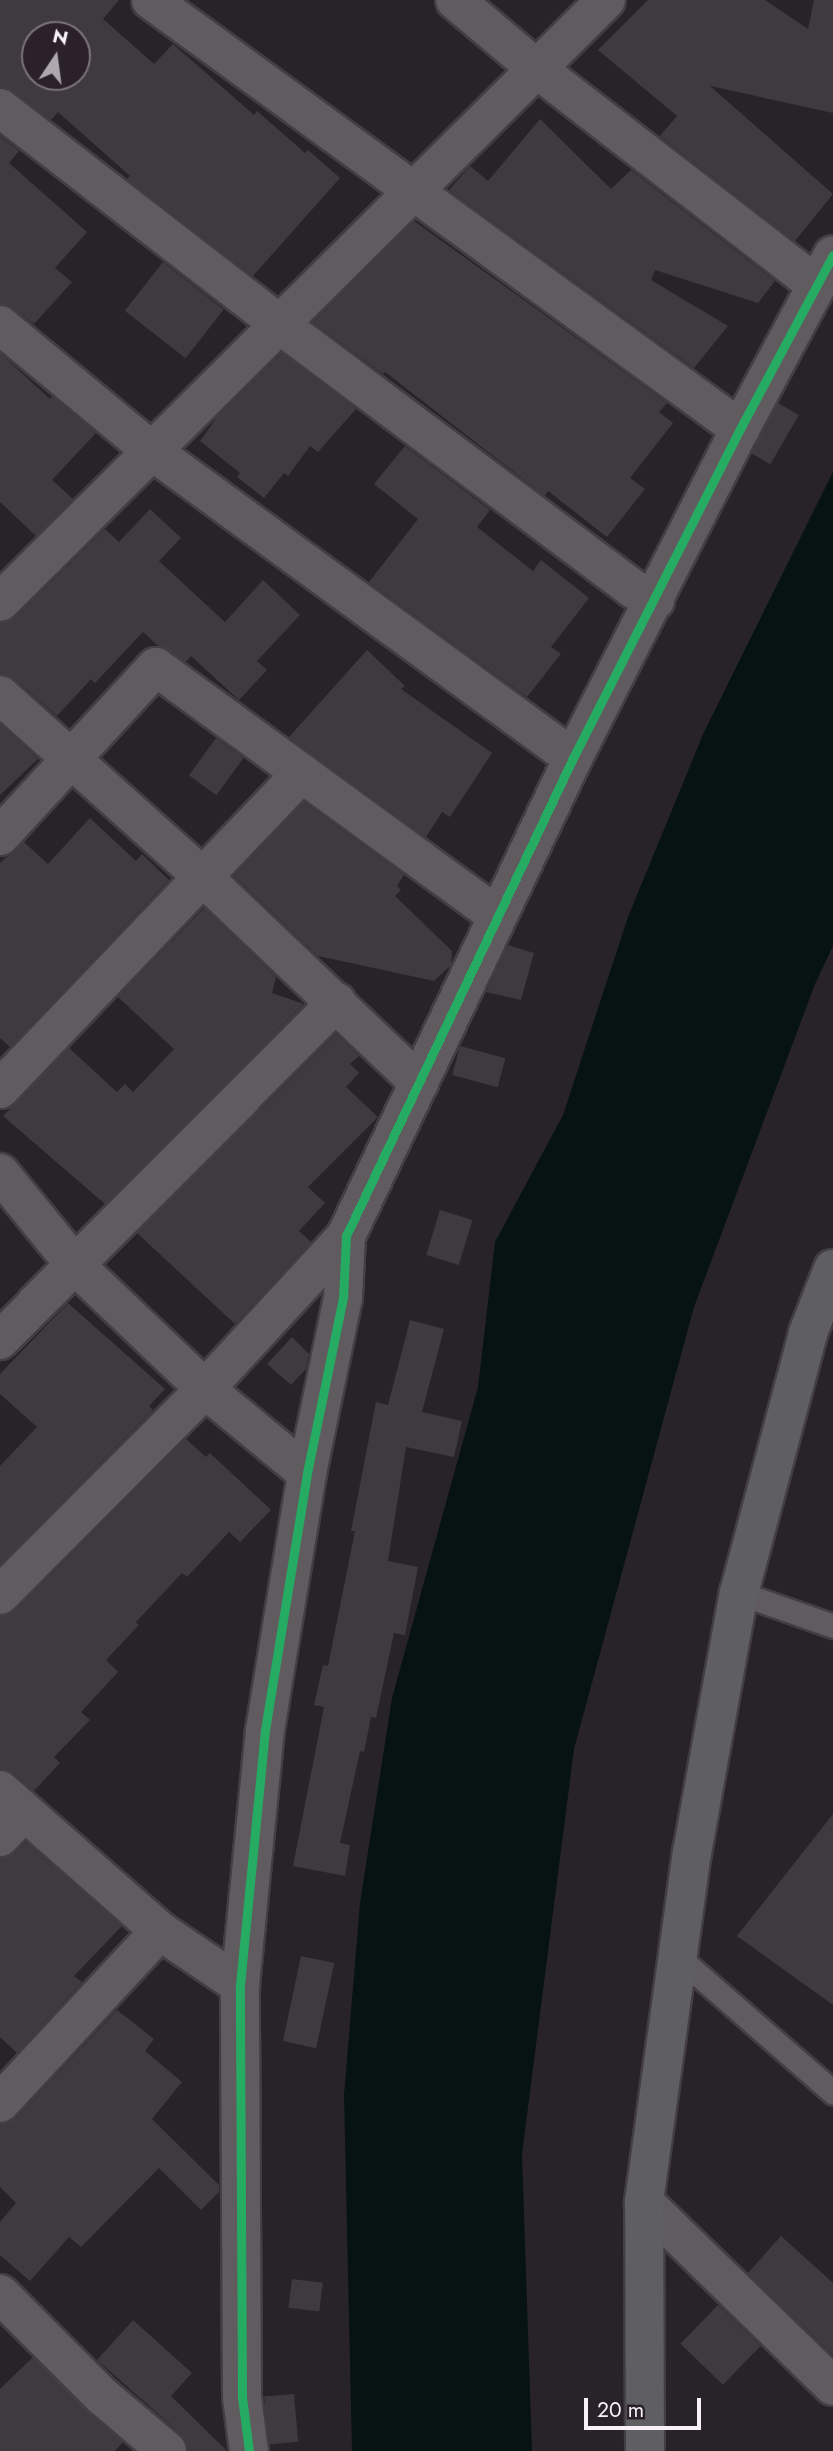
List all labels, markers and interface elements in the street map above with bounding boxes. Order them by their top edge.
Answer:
north arrow [21,21,91,91]
text: N [50,22,71,52]
scale bar [588,2384,705,2428]
text: 20 m [597,2395,644,2425]

